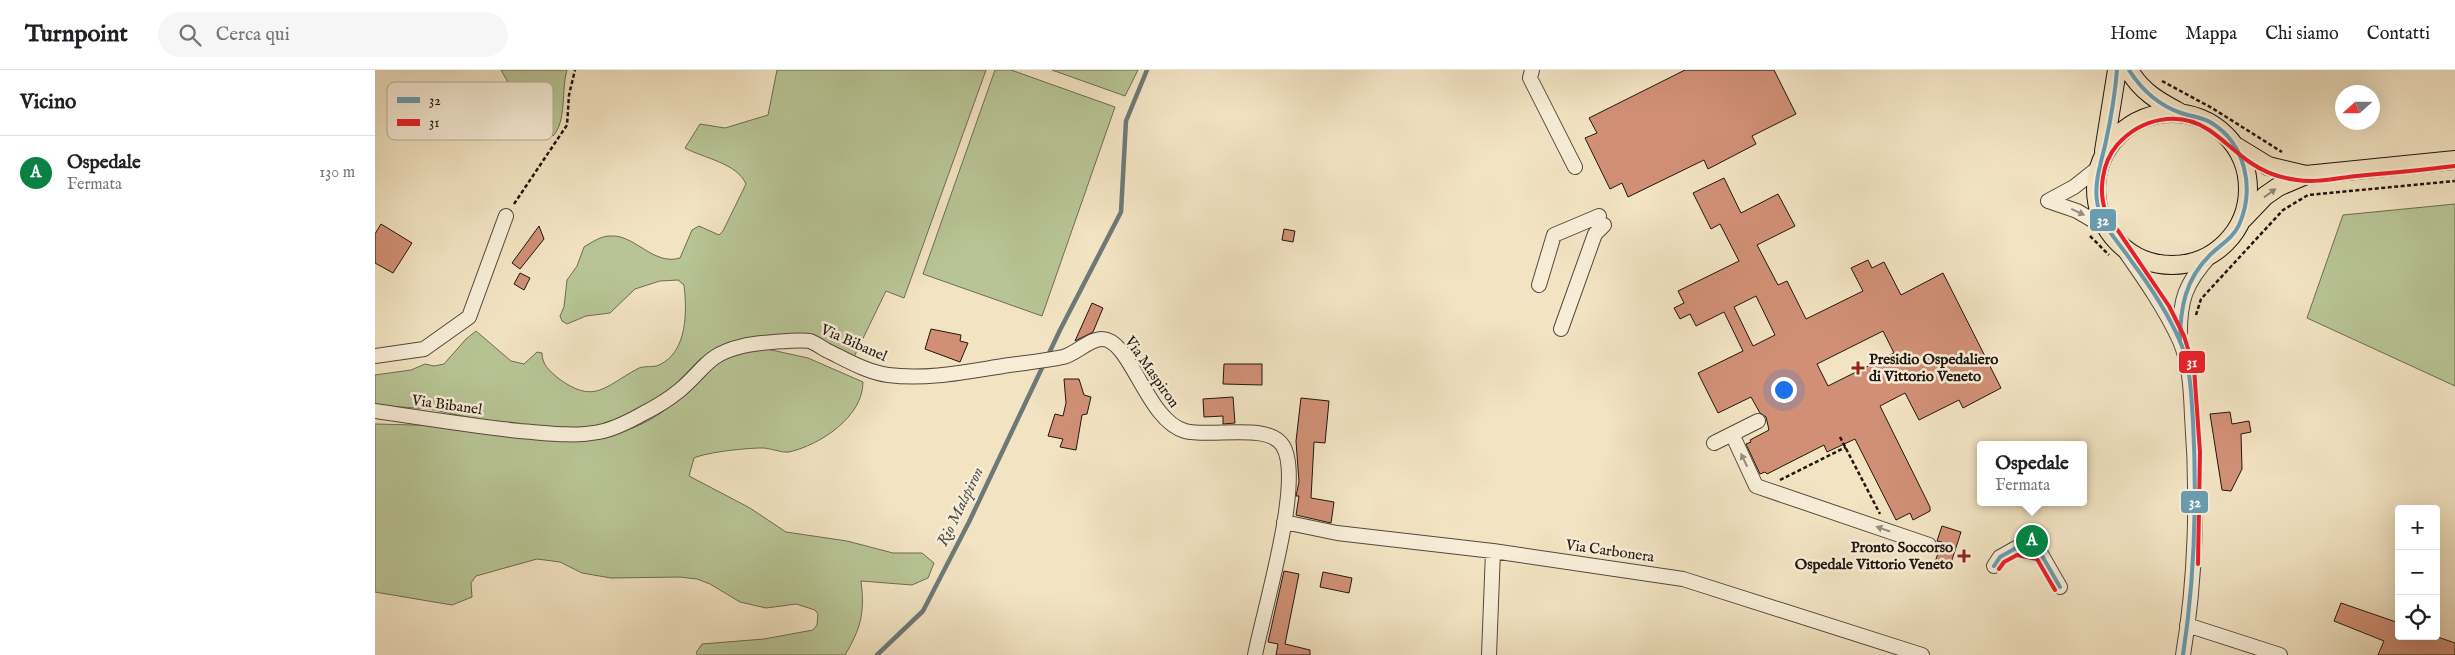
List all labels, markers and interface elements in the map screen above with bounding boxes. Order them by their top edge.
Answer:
search box [158,12,508,57]
text: Turnpoint [25,19,128,50]
icon: search [176,21,204,49]
text: Cerca qui [216,23,290,47]
text: Home [2110,23,2157,46]
text: Mappa [2185,23,2237,46]
text: Chi siamo [2265,23,2339,46]
text: Contatti [2367,23,2430,46]
legend [387,82,553,140]
north arrow [2335,85,2380,130]
text: Vicino [20,89,76,116]
text: 32 [429,92,441,110]
text: 31 [429,114,439,132]
text: Ospedale [67,151,141,175]
text: A [31,163,41,183]
text: 130 m [319,163,355,183]
text: Fermata [67,175,122,195]
one-way arrow [2263,188,2277,198]
line badge: 32 [2089,208,2117,232]
one-way arrow [2071,209,2085,217]
text: 32 [2097,212,2109,230]
street label: Via Bibanel [817,319,891,366]
street label: Via Maspiron [1120,332,1184,411]
place label: Presidio Ospedaliero di Vittorio Veneto [1869,350,1998,386]
line badge: 31 [2178,350,2206,374]
text: 31 [2187,354,2197,372]
marker: Presidio Ospedaliero di Vittorio Veneto [1851,361,1865,375]
your location [1771,377,1797,403]
street label: Via Bibanel [410,391,484,419]
popup [1977,441,2087,506]
one-way arrow [1740,452,1748,467]
text: Ospedale [1995,452,2069,476]
water label: Rio Malspiron [933,464,989,550]
text: Fermata [1995,476,2050,496]
line badge: 32 [2180,490,2209,514]
text: 32 [2189,494,2201,512]
map controls [2395,505,2440,640]
button: + [2395,505,2440,550]
pin: A [2016,522,2048,560]
one-way arrow [1875,525,1890,532]
street label: Via Carbonera [1564,535,1656,567]
place label: Pronto Soccorso Ospedale Vittorio Veneto [1795,538,1953,574]
marker: Pronto Soccorso Ospedale Vittorio Veneto [1957,549,1971,563]
button: − [2395,550,2440,595]
button: locate [2395,595,2440,640]

